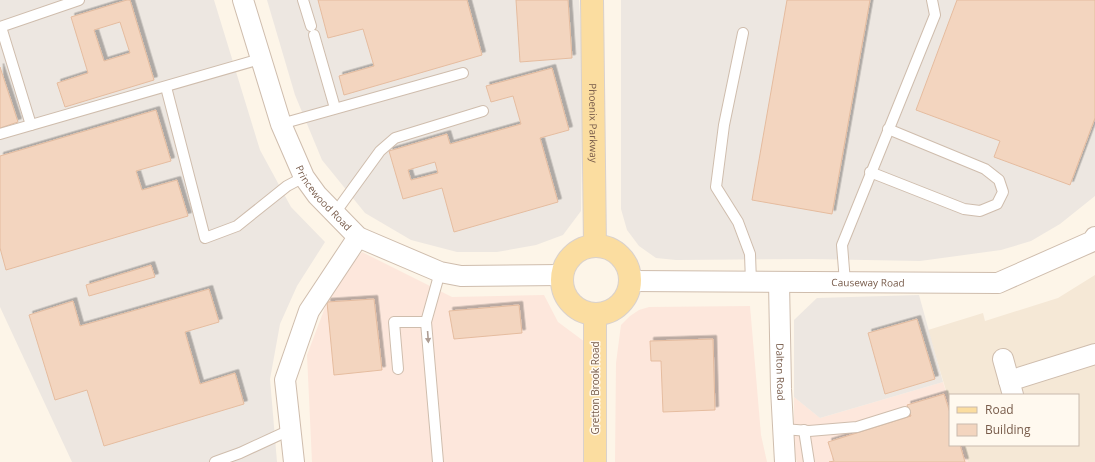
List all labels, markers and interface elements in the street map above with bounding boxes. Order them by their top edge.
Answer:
street label: Phoenix Parkway [586,83,601,164]
street label: Princewood Road [293,163,355,234]
street label: Causeway Road [831,275,905,289]
one-way arrow [424,331,431,343]
street label: Gretton Brook Road [588,341,602,435]
street label: Dalton Road [773,343,789,401]
legend [949,394,1079,446]
text: Road [985,401,1014,418]
text: Building [985,421,1031,438]

